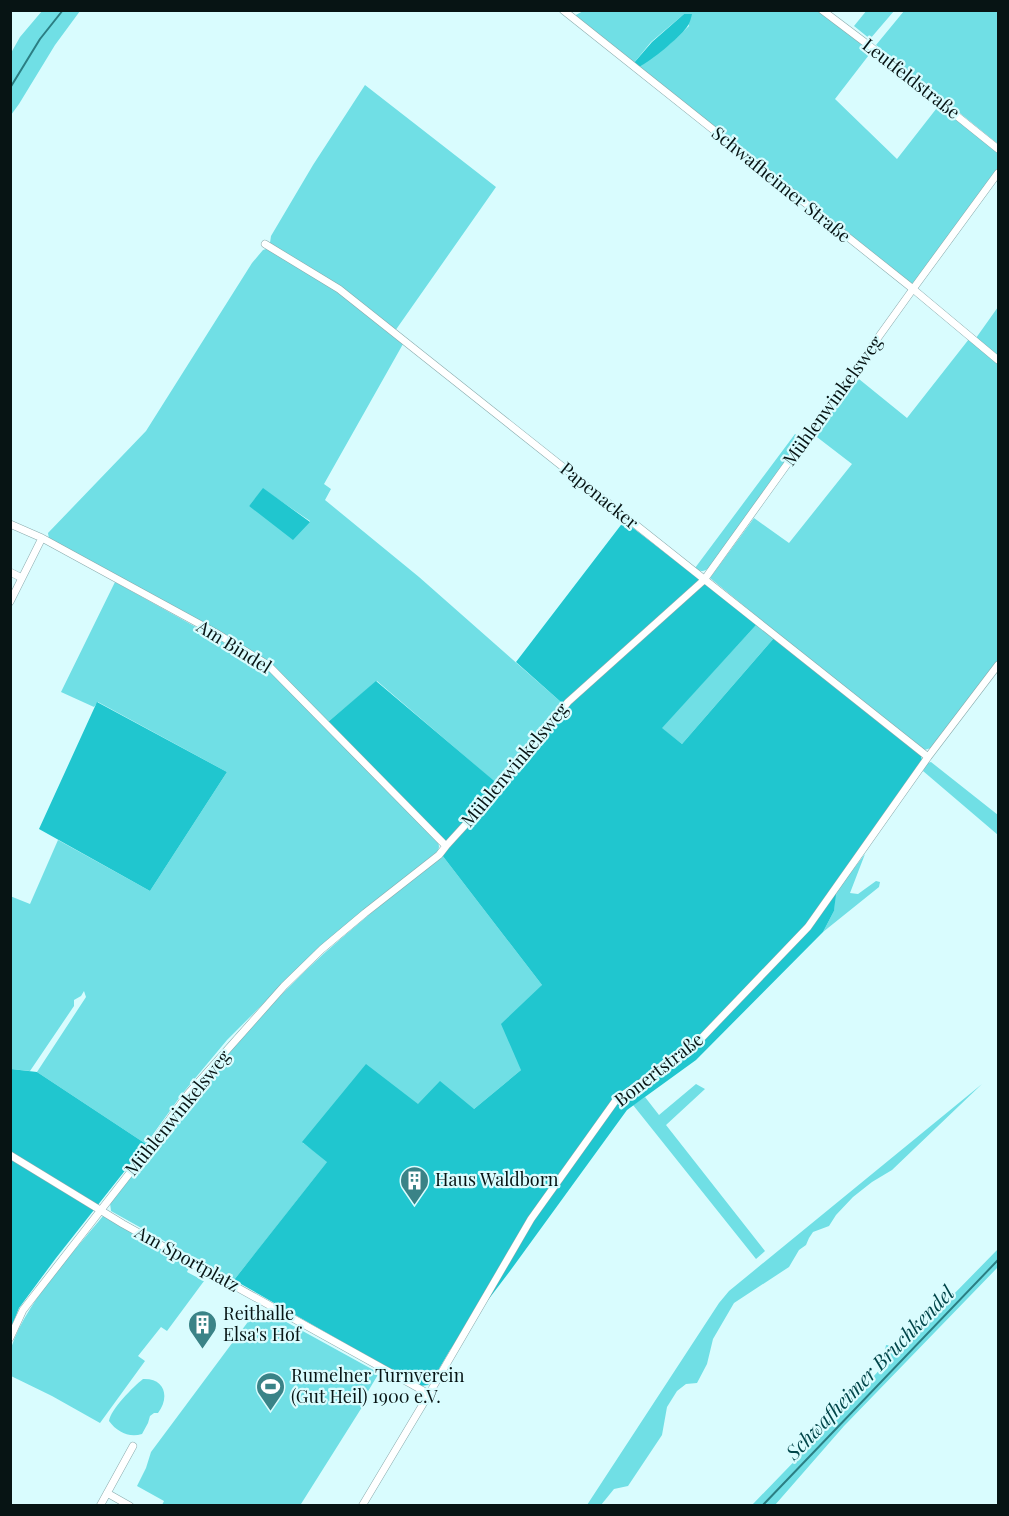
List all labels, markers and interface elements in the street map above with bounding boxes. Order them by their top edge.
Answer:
street label: Leutfeldstraße [858,33,965,124]
street label: Schwafheimer Straße [707,121,856,248]
street label: Mühlenwinkelsweg [777,330,888,470]
street label: Papenacker [556,456,644,534]
street label: Am Bindel [192,613,276,678]
street label: Mühlenwinkelsweg [455,697,574,831]
street label: Bonertstraße [609,1027,708,1111]
street label: Mühlenwinkelsweg [119,1044,236,1180]
building icon: Haus Waldborn [398,1164,430,1206]
place label: Haus Waldborn [435,1167,559,1191]
street label: Am Sportplatz [130,1219,244,1297]
water label: Schwafheimer Bruchkendel [778,1278,960,1466]
place label: Reithalle Elsa's Hof [223,1301,303,1346]
building icon: Reithalle Elsa's Hof [186,1308,218,1350]
place label: Rumelner Turnverein (Gut Heil) 1900 e.V. [291,1363,465,1408]
sports icon: Rumelner Turnverein (Gut Heil) 1900 e.V. [254,1370,286,1412]

